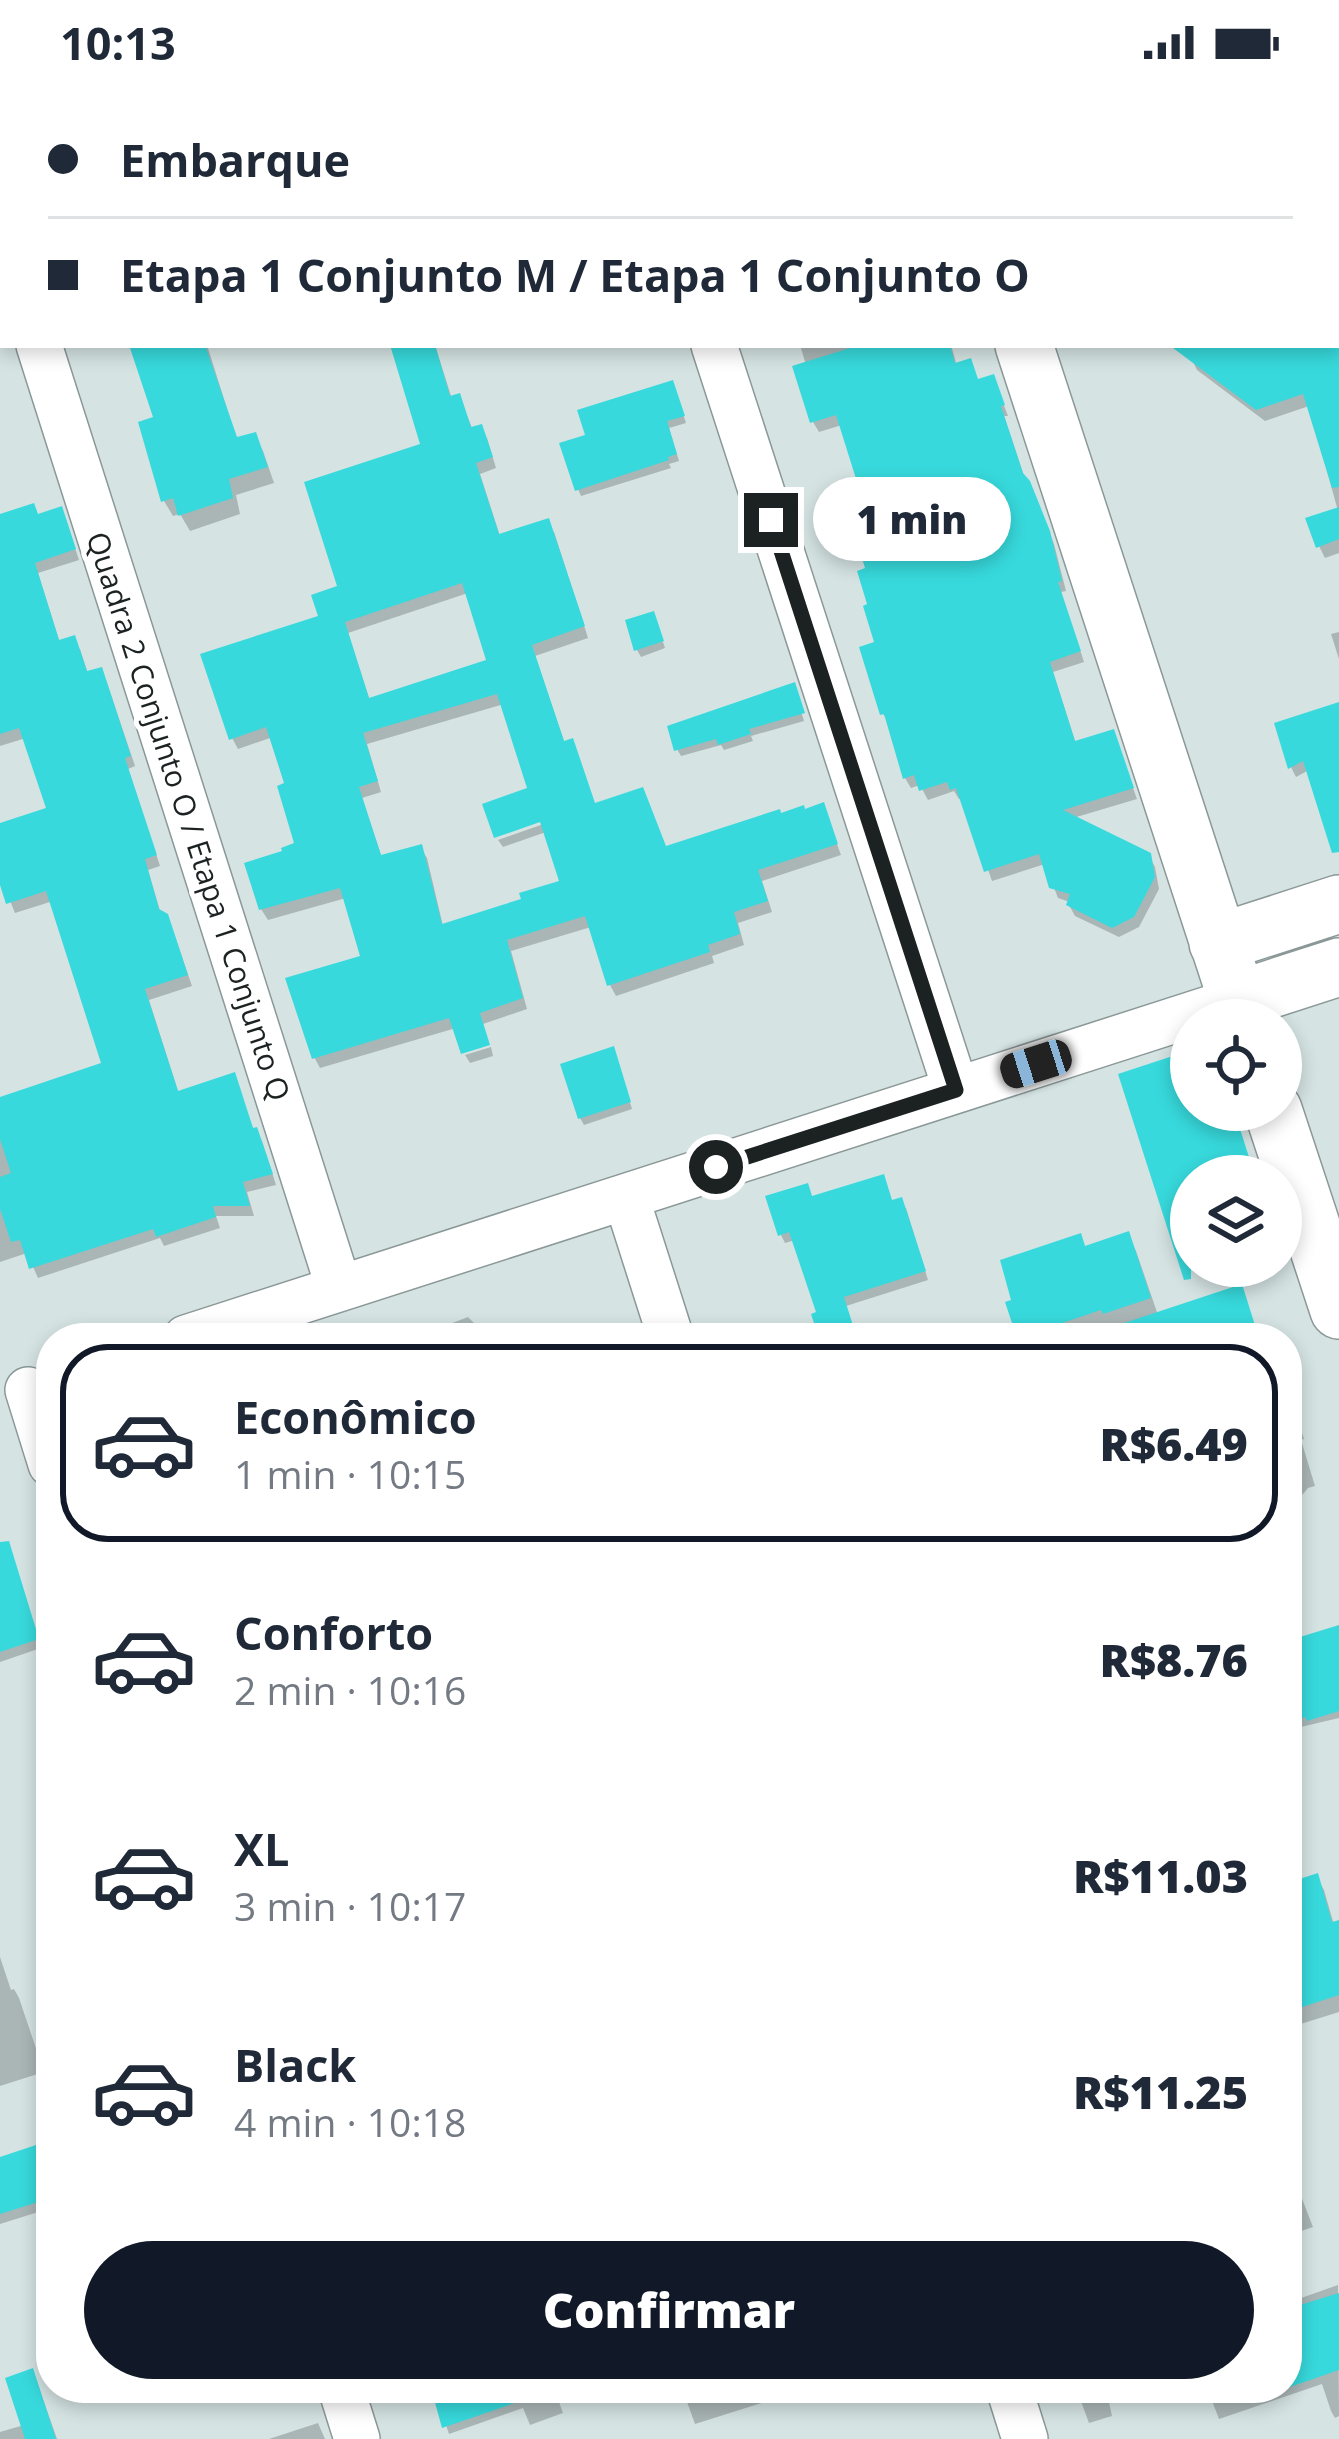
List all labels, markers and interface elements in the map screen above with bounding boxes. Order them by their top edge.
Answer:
text: 10:13 [60,12,176,73]
text: Embarque [120,129,350,190]
text: Etapa 1 Conjunto M / Etapa 1 Conjunto O [120,244,1030,305]
callout: 1 min [813,478,1011,562]
text: 1 min [857,492,967,545]
route end [744,493,798,547]
street label: Quadra 2 Conjunto O / Etapa 1 Conjunto Q [77,526,301,1106]
map controls [1170,999,1302,1287]
button: locate [1170,999,1302,1131]
car [996,1036,1076,1092]
route start [689,1140,743,1194]
button: layers [1170,1155,1302,1287]
text: Econômico [234,1386,477,1447]
icon: car [90,1389,198,1497]
text: R$6.49 [1099,1413,1248,1474]
text: 1 min · 10:15 [234,1447,466,1500]
text: Conforto [234,1602,433,1663]
icon: car [90,1605,198,1713]
text: R$8.76 [1099,1629,1248,1690]
text: 2 min · 10:16 [234,1663,466,1716]
text: XL [234,1818,289,1879]
icon: car [90,1821,198,1929]
text: R$11.03 [1073,1845,1248,1906]
text: 3 min · 10:17 [234,1879,466,1932]
text: Black [234,2034,356,2095]
icon: car [90,2037,198,2145]
text: R$11.25 [1073,2061,1248,2122]
text: 4 min · 10:18 [234,2095,466,2148]
button: Confirmar [84,2241,1254,2379]

